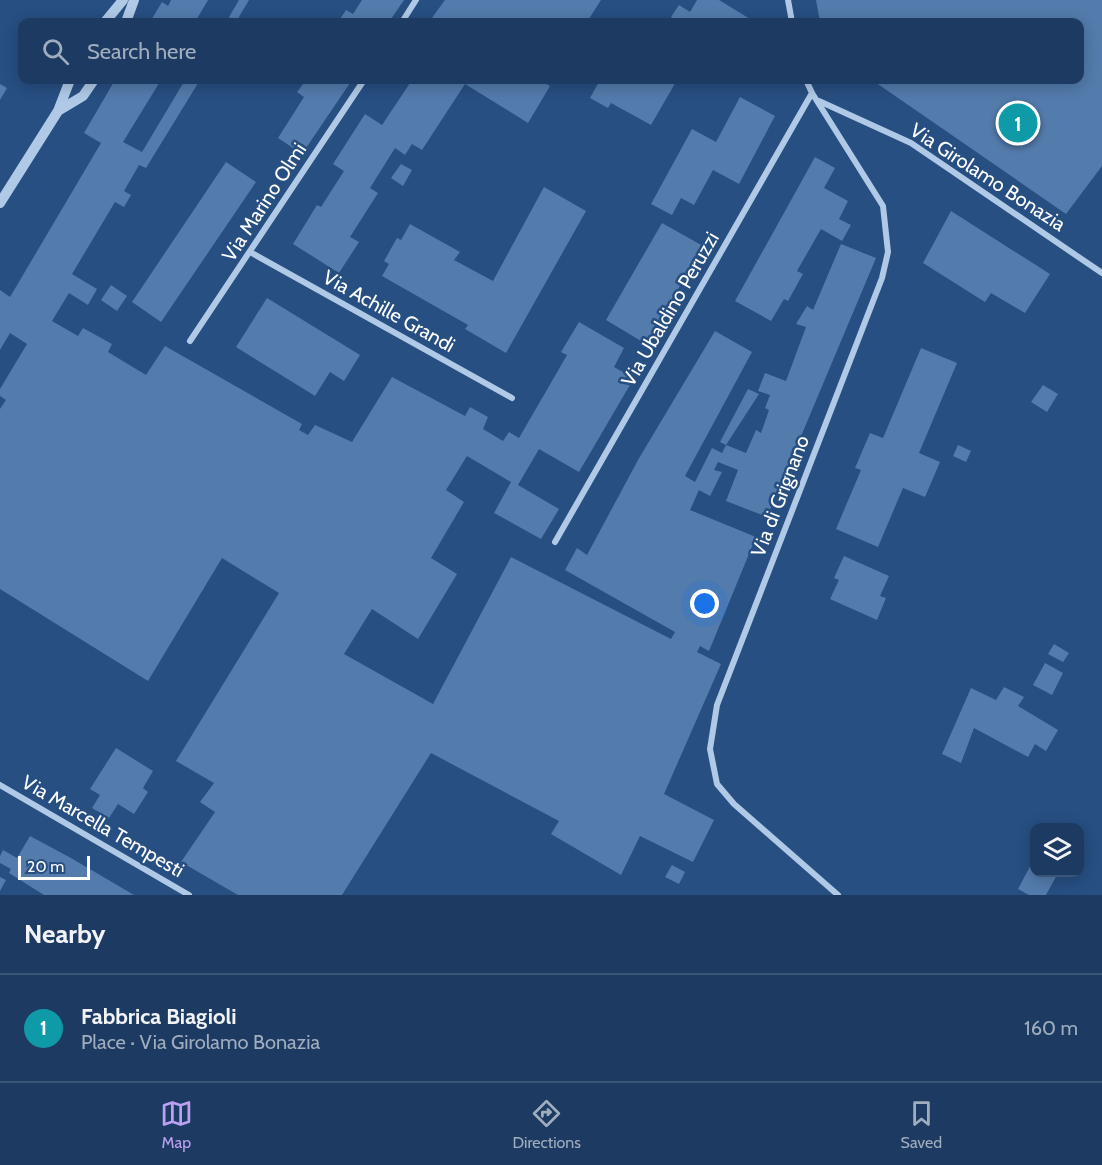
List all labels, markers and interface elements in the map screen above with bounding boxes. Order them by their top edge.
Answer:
search box [18,18,1084,84]
icon: search [39,35,72,68]
text: Search here [87,38,196,65]
pin: 1 [998,100,1038,146]
street label: Via Girolamo Bonazia [906,118,1071,236]
street label: Via Marino Olmi [217,138,311,266]
street label: Via Ubaldino Peruzzi [616,228,724,390]
street label: Via Achille Grandi [319,265,459,357]
street label: Via di Grignano [746,432,814,560]
your location [690,589,719,618]
street label: Via Marcella Tempesti [18,770,188,882]
map controls [1030,823,1084,877]
button: layers [1030,823,1084,877]
scale bar [18,853,90,880]
text: 20 m [27,857,64,876]
text: Nearby [24,918,105,950]
text: Fabbrica Biagioli [81,1003,237,1030]
text: 1 [40,1016,47,1040]
text: 160 m [1024,1016,1078,1040]
text: Place · Via Girolamo Bonazia [81,1030,320,1054]
tab: Map [160,1097,193,1152]
tab: Directions [513,1097,581,1152]
tab: Saved [901,1097,942,1152]

